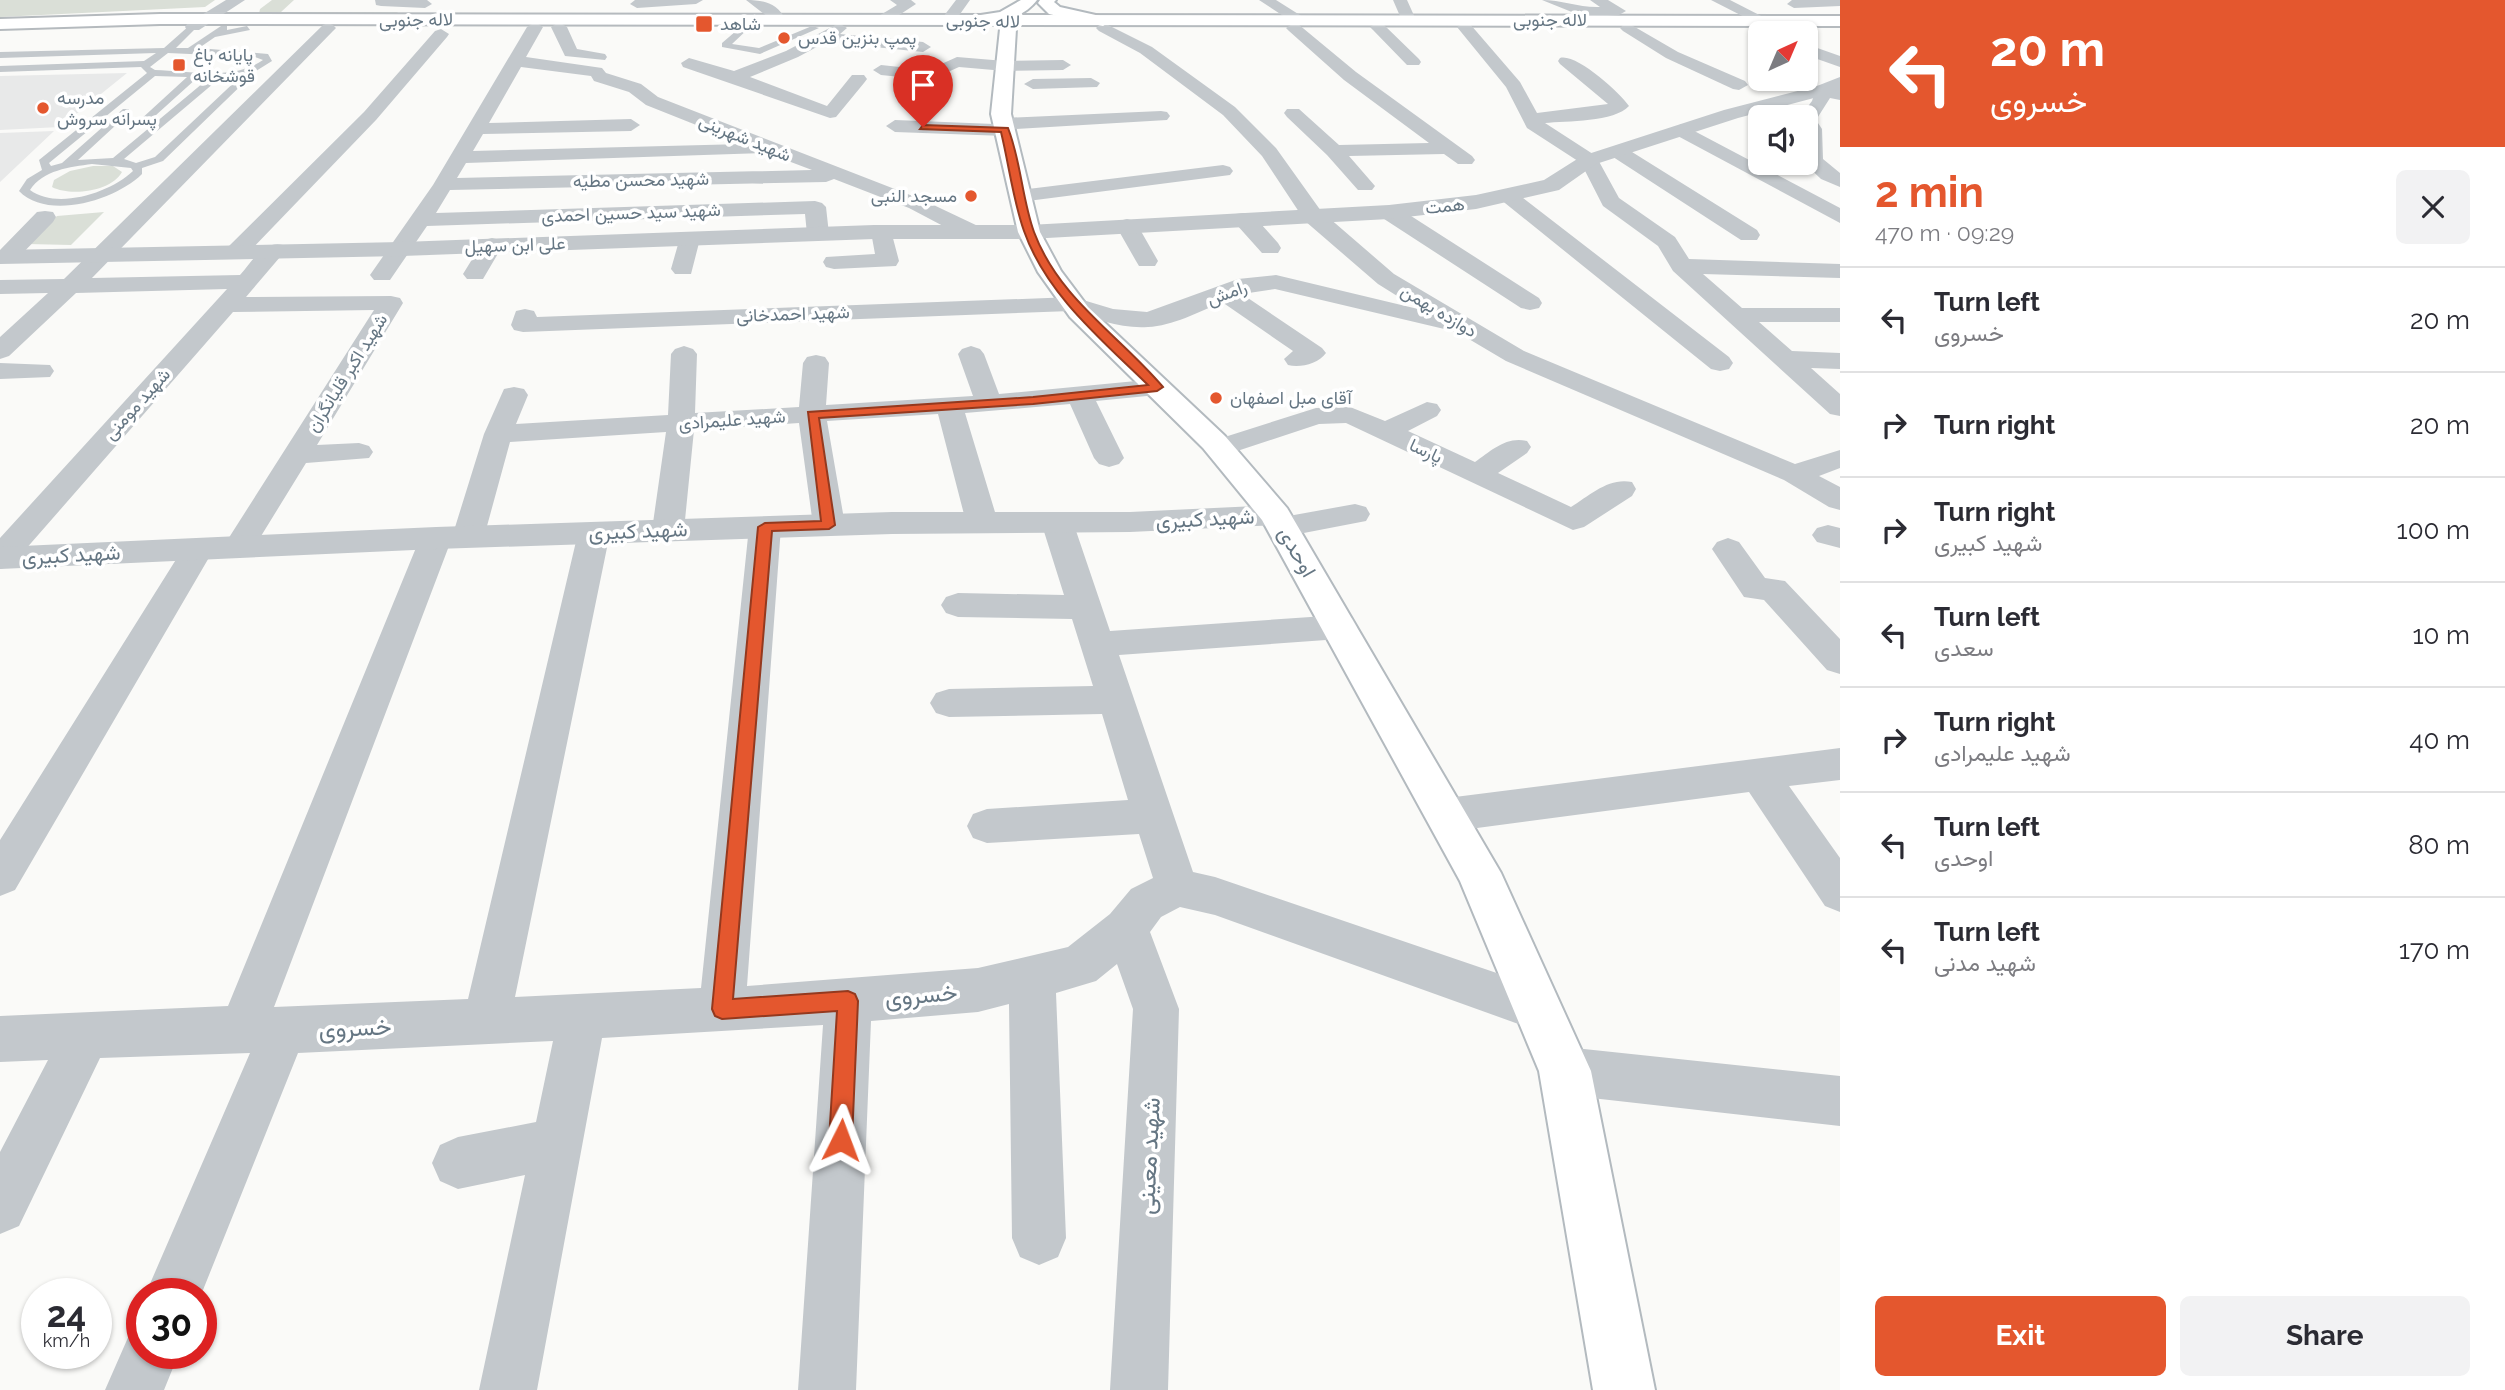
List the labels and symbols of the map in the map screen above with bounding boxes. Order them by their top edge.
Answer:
street label: لاله جنوبی [379,8,453,32]
street label: لاله جنوبی [946,9,1020,33]
street label: لاله جنوبی [1513,9,1587,31]
place label: شاهد [720,13,761,34]
marker: شاهد [694,14,714,34]
north arrow [1748,21,1818,91]
place label: پمپ بنزین قدس [798,27,916,50]
marker: پمپ بنزین قدس [776,30,792,46]
place label: پایانه باغ قوشخانه [193,44,255,87]
pin [893,55,953,127]
marker: پایانه باغ قوشخانه [171,57,187,73]
place label: مدرسه پسرانه سروش [57,87,157,131]
marker: مدرسه پسرانه سروش [35,100,51,116]
street label: شهید شهرینی [696,110,794,166]
street label: شهید محسن مطیه [573,168,709,192]
place label: مسجد النبی [871,185,957,207]
marker: مسجد النبی [963,188,979,204]
street label: همت [1424,193,1466,218]
street label: شهید سید حسین احمدی [541,199,721,227]
street label: علی ابن سهیل [464,232,566,258]
street label: رامش [1204,276,1250,310]
street label: دوازده بهمن [1397,280,1481,342]
street label: شهید احمدخانی [736,301,850,327]
street label: شهید اکبر قلیانگران [302,310,392,436]
street label: شهید مومنی [99,364,175,444]
place label: آقای مبل اصفهان [1230,387,1353,409]
marker: آقای مبل اصفهان [1208,390,1224,406]
street label: شهید علیمرادی [678,405,786,435]
street label: پارسا [1406,434,1446,469]
street label: شهید کبیری [1155,503,1255,535]
street label: شهید کبیری [588,516,688,546]
street label: اوحدی [1272,522,1322,582]
street label: شهید کبیری [21,539,121,571]
street label: خسروی [883,977,959,1013]
street label: خسروی [318,1011,392,1045]
street label: شهید معینی [1131,1097,1167,1215]
position arrow [804,1103,878,1177]
speed limit sign: 30 [126,1278,217,1369]

